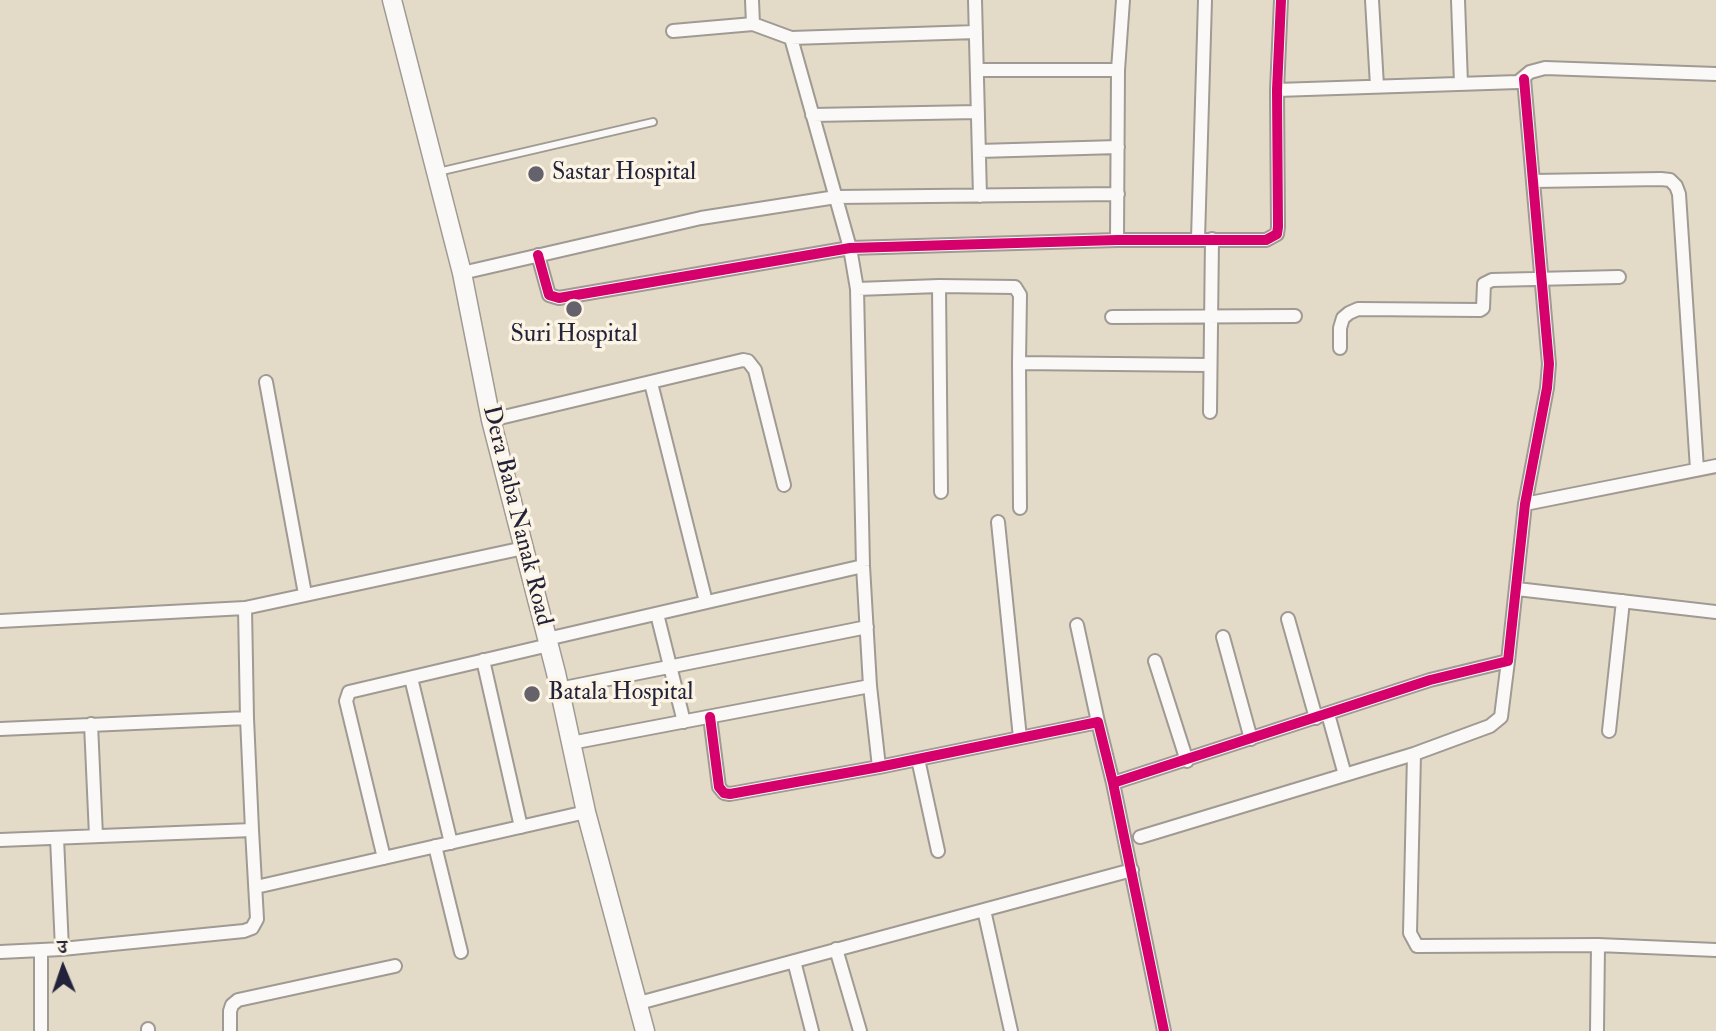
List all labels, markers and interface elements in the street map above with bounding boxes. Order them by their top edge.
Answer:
place label: Sastar Hospital [552,160,696,188]
marker: Sastar Hospital [526,164,546,184]
marker: Suri Hospital [564,299,584,319]
place label: Suri Hospital [510,322,638,350]
street label: Dera Baba Nanak Road [475,403,557,629]
place label: Batala Hospital [548,680,694,708]
marker: Batala Hospital [522,684,542,704]
north arrow [28,933,98,1003]
text: उ [57,935,68,959]

